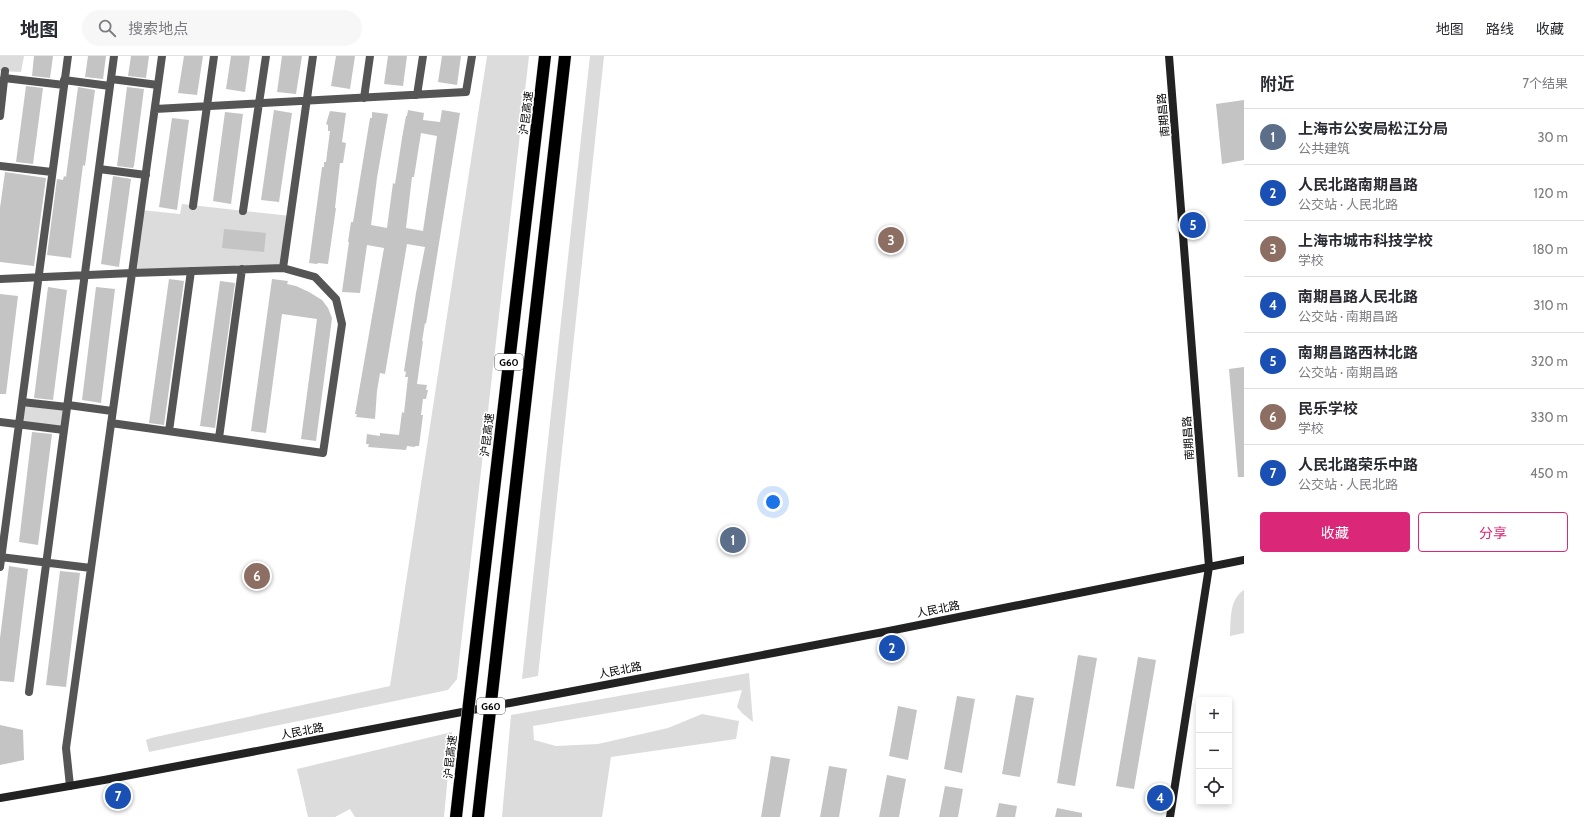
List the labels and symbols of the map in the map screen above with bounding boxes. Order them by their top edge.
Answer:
street label: 沪昆高速 [516,90,536,136]
street label: 南期昌路 [1154,92,1172,138]
pin: 5 [1180,210,1206,240]
pin: 3 [878,225,904,255]
road number: G60 [495,354,523,370]
street label: 沪昆高速 [477,412,497,458]
street label: 南期昌路 [1179,416,1197,460]
your location [763,492,783,512]
pin: 1 [720,525,746,555]
pin: 6 [244,561,270,591]
street label: 人民北路 [915,598,961,620]
pin: 2 [879,633,905,663]
street label: 人民北路 [597,659,643,681]
road number: G60 [477,698,505,714]
street label: 人民北路 [279,720,325,742]
street label: 沪昆高速 [441,734,459,780]
pin: 7 [105,781,131,811]
pin: 4 [1147,783,1173,813]

